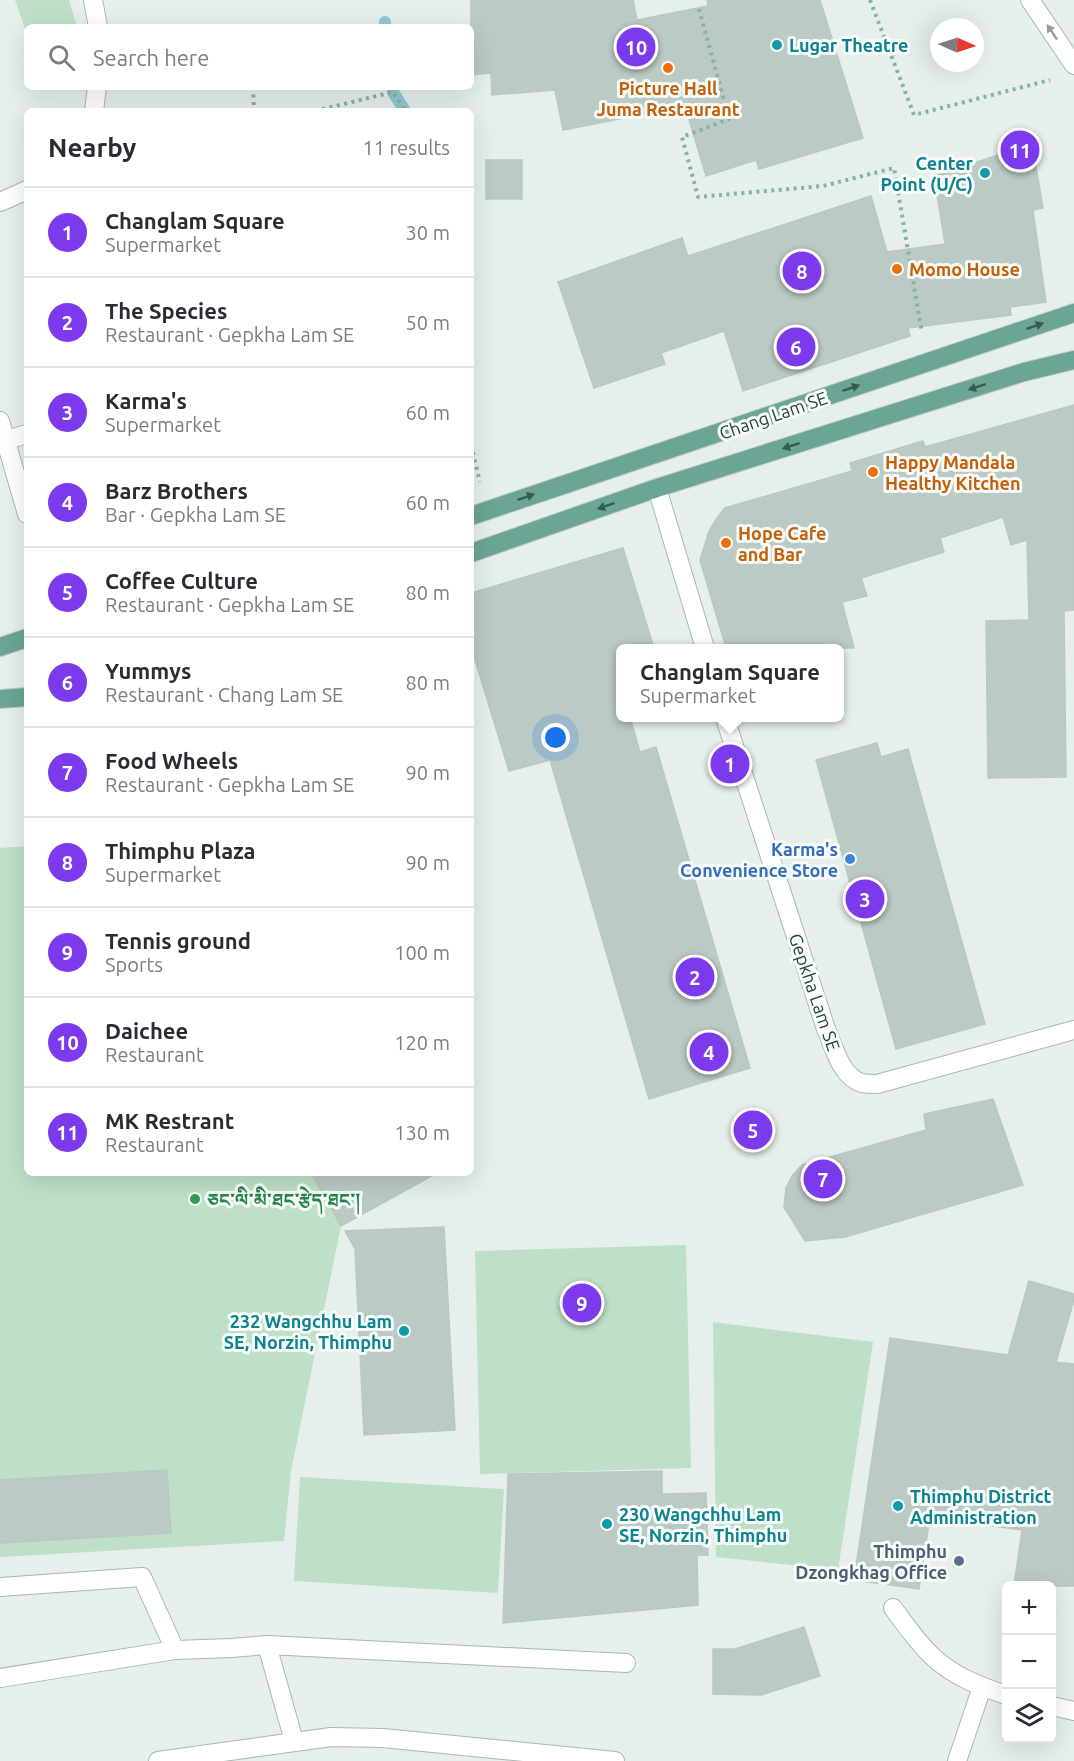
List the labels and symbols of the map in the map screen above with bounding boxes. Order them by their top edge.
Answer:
north arrow [930,18,984,72]
pin: 10 [616,24,656,70]
one-way arrow [1046,25,1058,41]
place label: Lugar Theatre [789,35,908,55]
marker: Lugar Theatre [770,38,784,52]
marker: Picture Hall Juma Restaurant [661,61,675,75]
place label: Picture Hall Juma Restaurant [597,78,740,119]
pin: 11 [1000,128,1040,172]
place label: Center Point (U/C) [880,153,974,195]
marker: Center Point (U/C) [978,166,992,180]
pin: 8 [782,248,822,294]
place label: Momo House [909,259,1020,279]
marker: Momo House [890,262,904,276]
one-way arrow [1026,321,1044,330]
pin: 6 [776,324,816,370]
one-way arrow [842,383,860,393]
one-way arrow [968,383,986,392]
street label: Chang Lam SE [716,387,830,443]
one-way arrow [782,442,800,451]
place label: Happy Mandala Healthy Kitchen [885,452,1020,493]
marker: Happy Mandala Healthy Kitchen [866,465,880,479]
one-way arrow [517,492,535,502]
one-way arrow [597,501,615,511]
place label: Hope Cafe and Bar [738,523,826,564]
marker: Hope Cafe and Bar [719,536,733,550]
your location [541,723,570,752]
pin: 1 [710,742,750,786]
place label: Karma's Convenience Store [680,839,838,880]
marker: Karma's Convenience Store [843,852,857,866]
pin: 3 [846,876,884,922]
street label: Gepkha Lam SE [786,931,844,1053]
pin: 2 [676,954,714,1000]
pin: 4 [690,1030,728,1074]
pin: 5 [734,1108,772,1152]
pin: 7 [804,1156,842,1202]
place label: ཅང་ལི་མི་ཐང་རྩེད་ཐང་། [207,1186,361,1215]
marker: ཅང་ལི་མི་ཐང་རྩེད་ཐང་། [188,1192,202,1206]
pin: 9 [562,1280,602,1326]
place label: 232 Wangchhu Lam SE, Norzin, Thimphu [224,1311,392,1352]
marker: 232 Wangchhu Lam SE, Norzin, Thimphu [397,1324,411,1338]
place label: Thimphu District Administration [910,1486,1052,1527]
marker: Thimphu District Administration [891,1499,905,1513]
place label: 230 Wangchhu Lam SE, Norzin, Thimphu [619,1504,787,1545]
marker: 230 Wangchhu Lam SE, Norzin, Thimphu [600,1517,614,1531]
place label: Thimphu Dzongkhag Office [795,1541,947,1582]
marker: Thimphu Dzongkhag Office [952,1554,966,1568]

